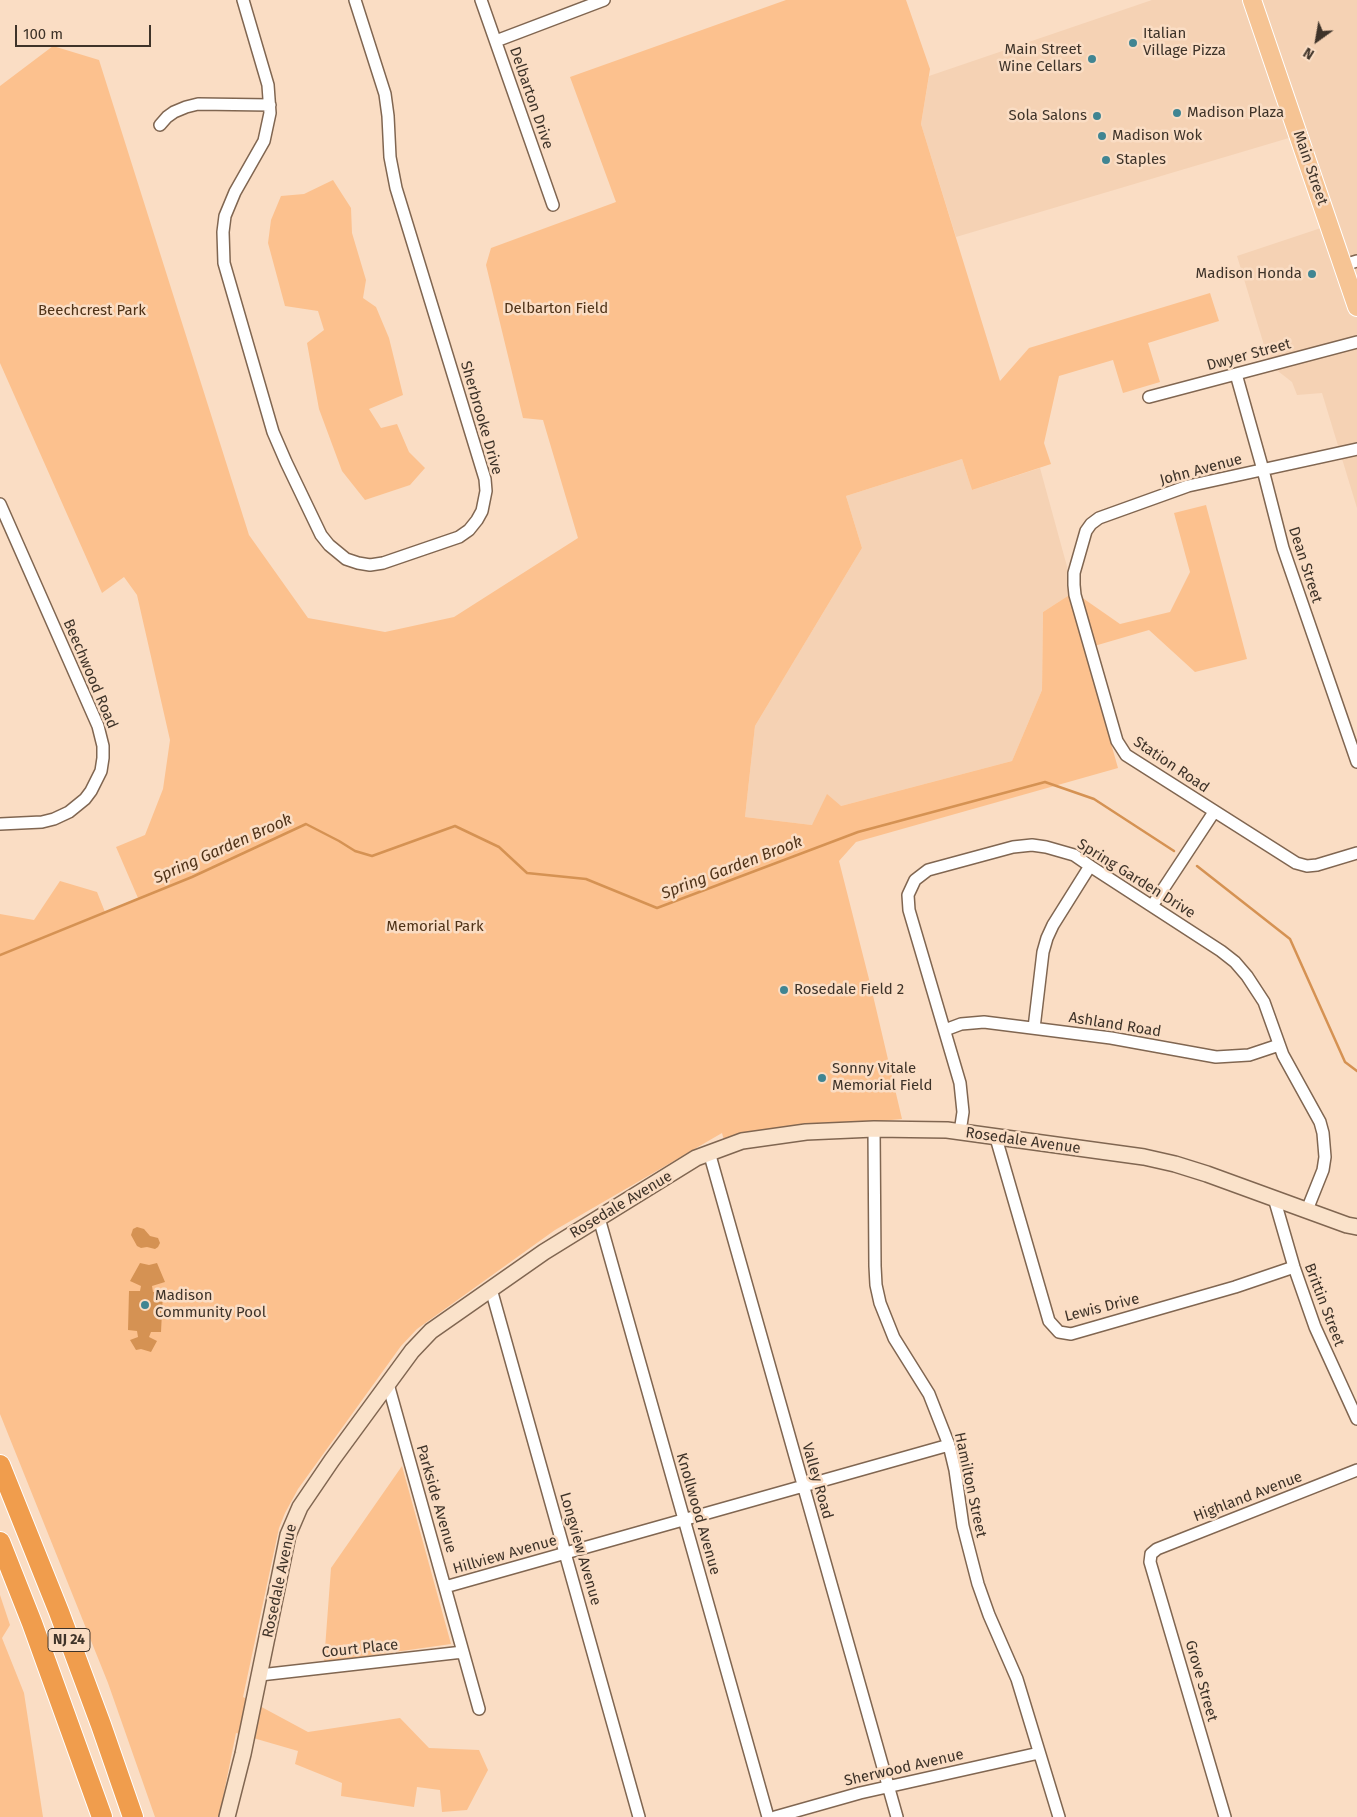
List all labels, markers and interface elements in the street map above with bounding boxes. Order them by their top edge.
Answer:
scale bar [18,15,154,47]
north arrow [1292,15,1342,65]
text: 100 m [23,25,63,43]
place label: Italian Village Pizza [1143,25,1226,60]
marker: Italian Village Pizza [1127,37,1139,49]
place label: Main Street Wine Cellars [999,41,1082,76]
text: N [1300,43,1317,63]
street label: Delbarton Drive [505,45,557,151]
marker: Main Street Wine Cellars [1086,53,1098,65]
place label: Madison Plaza [1187,104,1284,122]
place label: Sola Salons [1009,107,1087,125]
marker: Madison Plaza [1171,107,1183,119]
marker: Sola Salons [1091,110,1103,122]
place label: Madison Wok [1112,127,1202,145]
street label: Main Street [1289,128,1331,208]
marker: Madison Wok [1096,130,1108,142]
place label: Staples [1116,151,1166,169]
marker: Staples [1100,154,1112,166]
place label: Madison Honda [1196,265,1302,283]
marker: Madison Honda [1306,268,1318,280]
park label: Delbarton Field [504,300,608,318]
park label: Beechcrest Park [38,302,146,320]
street label: Dwyer Street [1205,335,1293,375]
street label: Sherbrooke Drive [456,359,506,477]
street label: John Avenue [1158,450,1244,490]
street label: Dean Street [1284,525,1326,605]
street label: Beechwood Road [59,617,121,731]
street label: Station Road [1130,733,1212,797]
water label: Spring Garden Brook [151,810,295,888]
water label: Spring Garden Brook [659,832,805,904]
street label: Spring Garden Drive [1074,835,1198,923]
park label: Memorial Park [386,918,484,936]
place label: Rosedale Field 2 [794,981,904,999]
marker: Rosedale Field 2 [778,984,790,996]
street label: Ashland Road [1068,1009,1162,1041]
place label: Sonny Vitale Memorial Field [832,1060,932,1095]
marker: Sonny Vitale Memorial Field [816,1072,828,1084]
street label: Rosedale Avenue [964,1124,1082,1158]
street label: Rosedale Avenue [567,1167,675,1243]
street label: Brittin Street [1300,1261,1348,1349]
place label: Madison Community Pool [155,1287,266,1322]
street label: Lewis Drive [1063,1290,1141,1326]
marker: Madison Community Pool [139,1299,151,1311]
street label: Hamilton Street [950,1431,990,1539]
street label: Valley Road [798,1441,836,1521]
street label: Parkside Avenue [412,1443,460,1555]
street label: Knollwood Avenue [672,1451,724,1577]
street label: Highland Avenue [1191,1468,1305,1526]
street label: Longview Avenue [555,1490,605,1608]
street label: Rosedale Avenue [259,1522,301,1640]
street label: Hillview Avenue [451,1532,559,1578]
road number: NJ 24 [48,1628,90,1652]
street label: Court Place [321,1636,399,1662]
street label: Grove Street [1181,1638,1221,1724]
street label: Sherwood Avenue [843,1746,965,1790]

